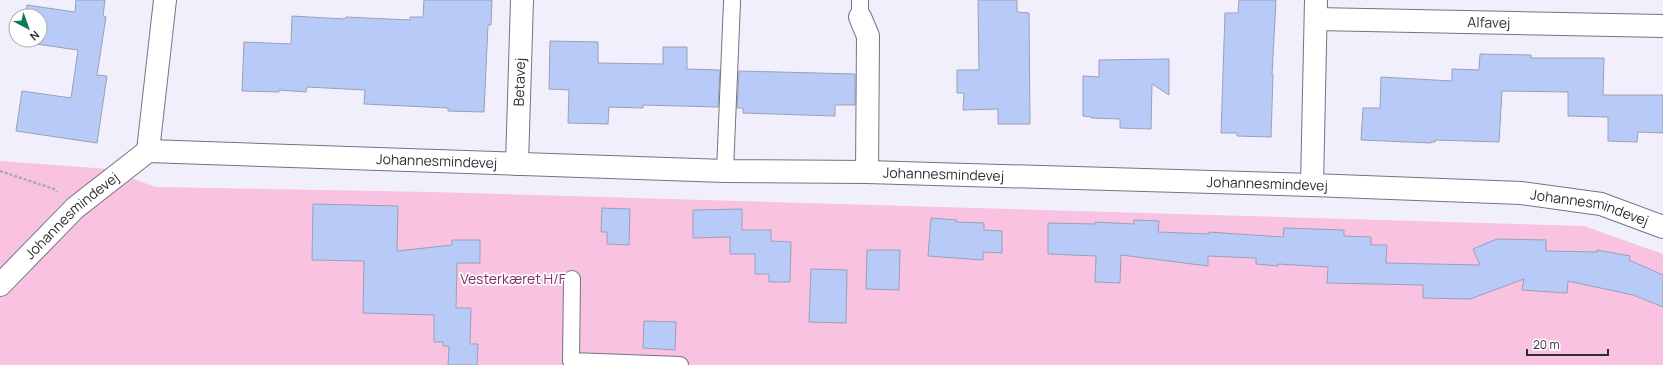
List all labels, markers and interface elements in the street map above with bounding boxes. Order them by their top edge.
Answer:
north arrow [8,8,48,48]
street label: Alfavej [1467,12,1511,32]
text: N [27,28,43,44]
street label: Betavej [509,58,529,107]
street label: Johannesmindevej [376,149,498,172]
street label: Johannesmindevej [883,162,1004,185]
street label: Johannesmindevej [20,167,122,263]
street label: Johannesmindevej [1207,172,1328,195]
street label: Johannesmindevej [1529,184,1651,230]
park label: Vesterkæret H/F [460,269,566,288]
scale bar [1527,331,1608,357]
text: 20 m [1533,336,1560,353]

